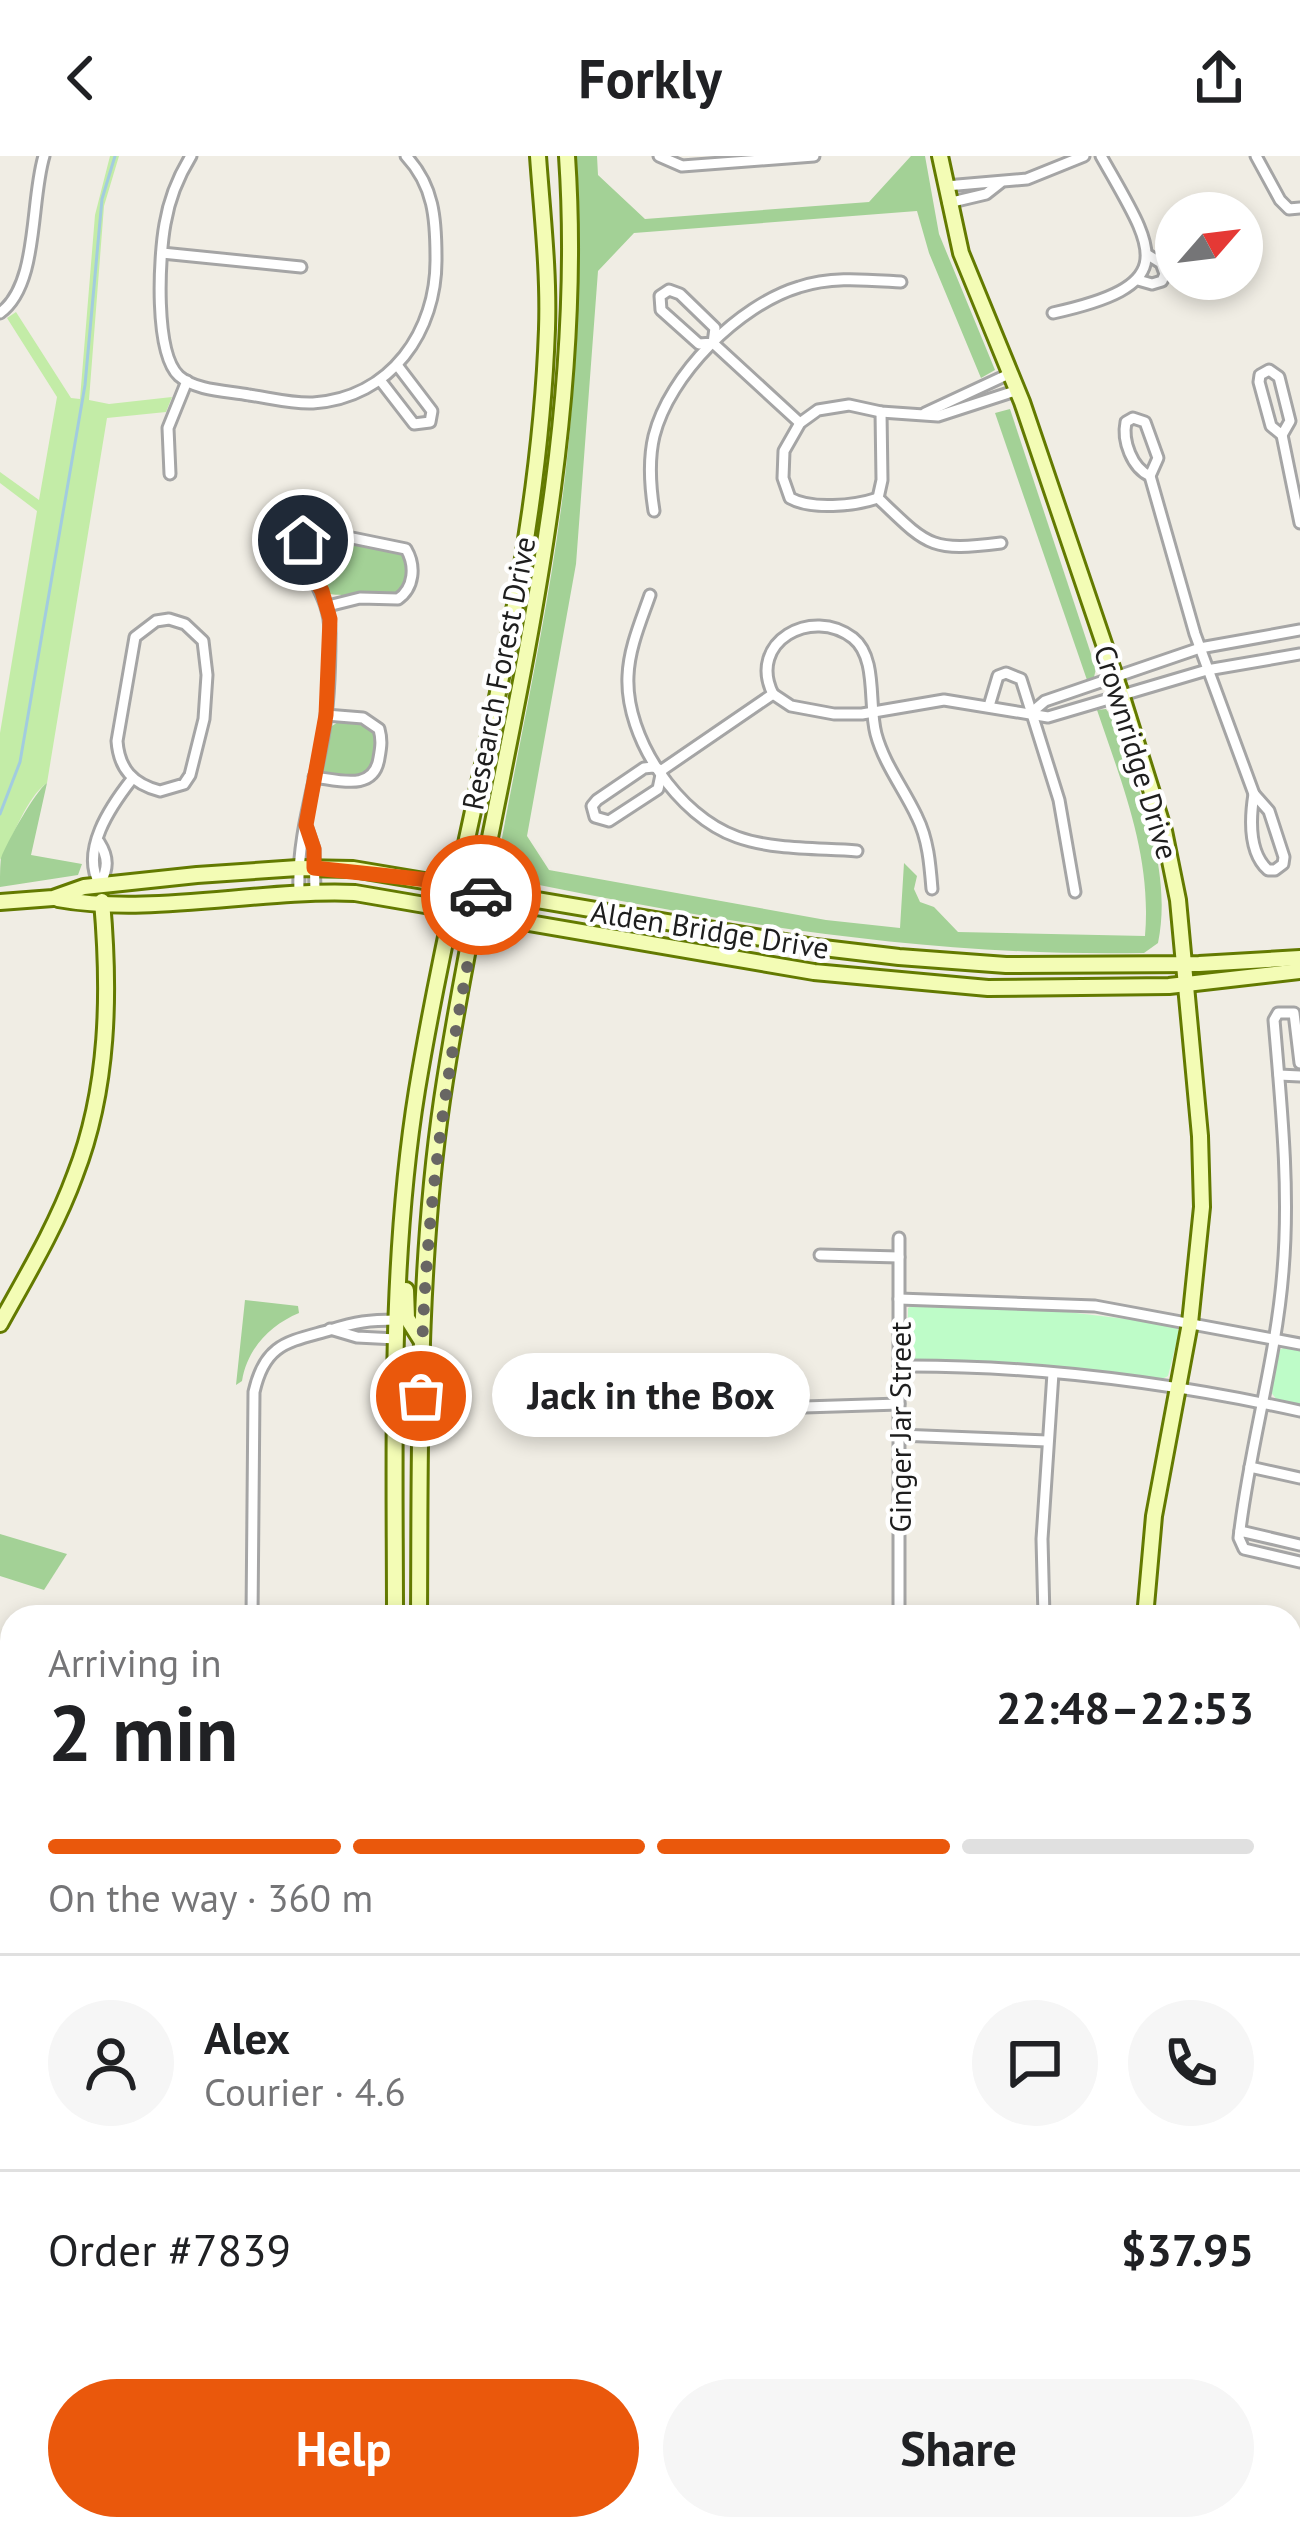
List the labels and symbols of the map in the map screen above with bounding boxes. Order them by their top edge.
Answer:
north arrow [1155,192,1263,300]
pin [252,489,354,591]
street label: Research Forest Drive [452,533,544,813]
street label: Crownridge Drive [1086,640,1188,864]
courier [421,835,541,955]
street label: Alden Bridge Drive [588,891,832,967]
street label: Ginger Jar Street [880,1322,919,1532]
pin [370,1345,472,1447]
callout: Jack in the Box [493,1354,811,1438]

